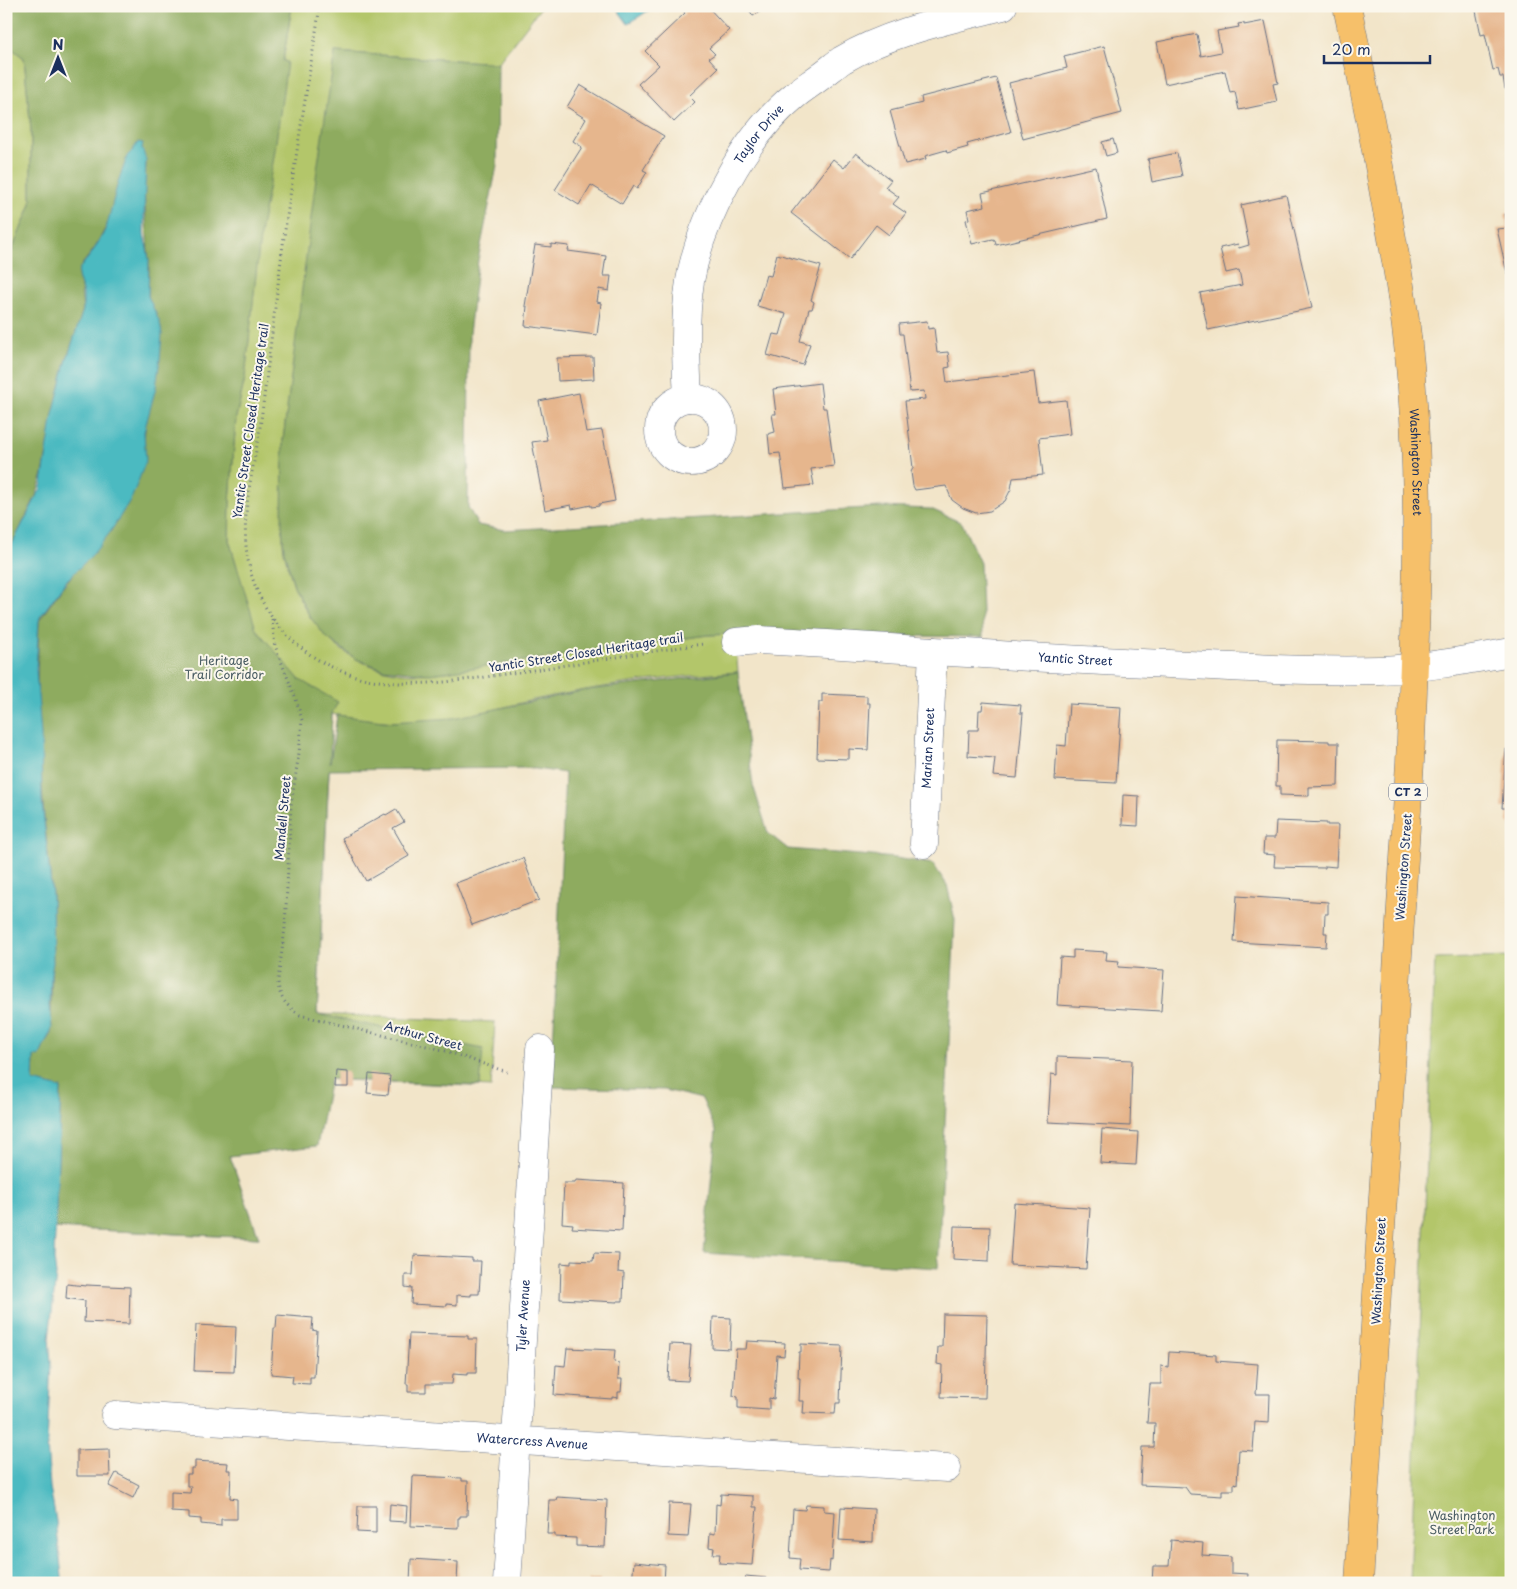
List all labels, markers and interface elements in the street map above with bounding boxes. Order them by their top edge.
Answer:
north arrow [32,32,82,82]
scale bar [1324,32,1431,64]
text: N [52,34,64,55]
text: 20 m [1332,37,1371,60]
street label: Taylor Drive [729,100,787,167]
street label: Yantic Street Closed Heritage trail [227,322,273,520]
street label: Washington Street [1405,408,1427,516]
street label: Yantic Street Closed Heritage trail [487,628,684,676]
street label: Yantic Street [1038,648,1113,669]
park label: Heritage Trail Corridor [184,651,264,683]
street label: Marian Street [917,707,938,789]
street label: Mandell Street [269,775,295,861]
road number: CT 2 [1389,784,1427,800]
street label: Washington Street [1390,813,1416,921]
street label: Arthur Street [382,1016,464,1054]
street label: Washington Street [1366,1217,1390,1325]
street label: Tyler Avenue [511,1278,534,1352]
street label: Watercress Avenue [476,1428,589,1453]
park label: Washington Street Park [1428,1506,1496,1538]

